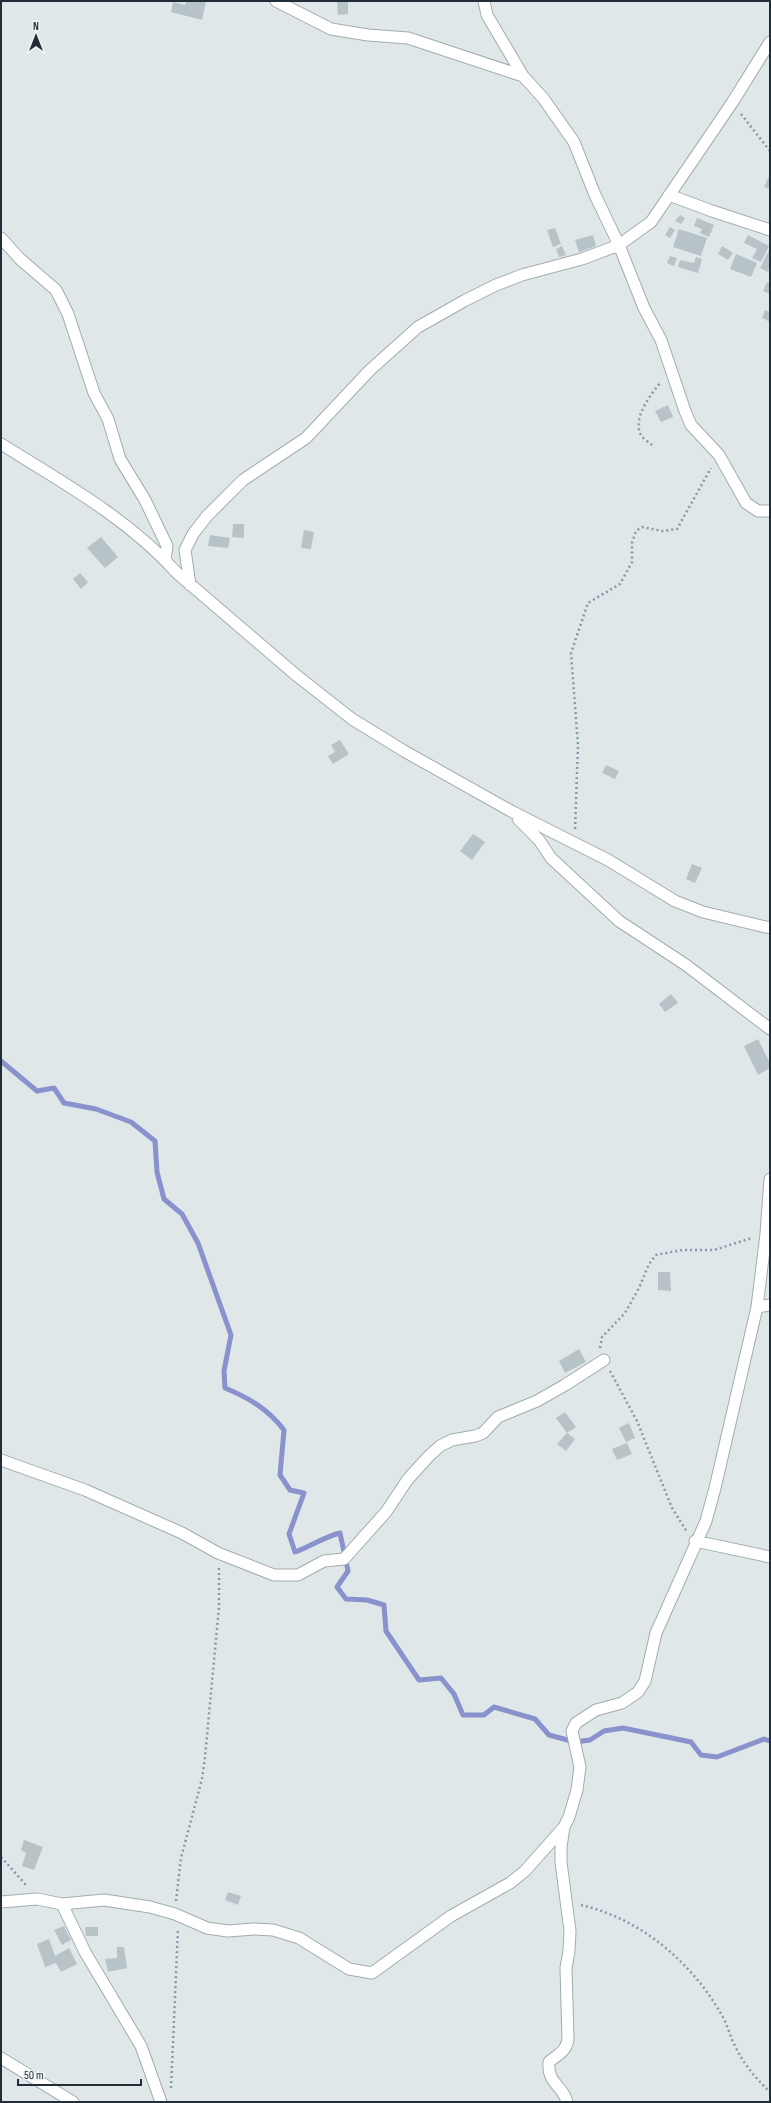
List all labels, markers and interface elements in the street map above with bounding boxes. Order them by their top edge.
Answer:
north arrow [16,16,56,56]
text: N [33,20,39,33]
scale bar [18,2061,141,2087]
text: 50 m [24,2068,44,2083]

